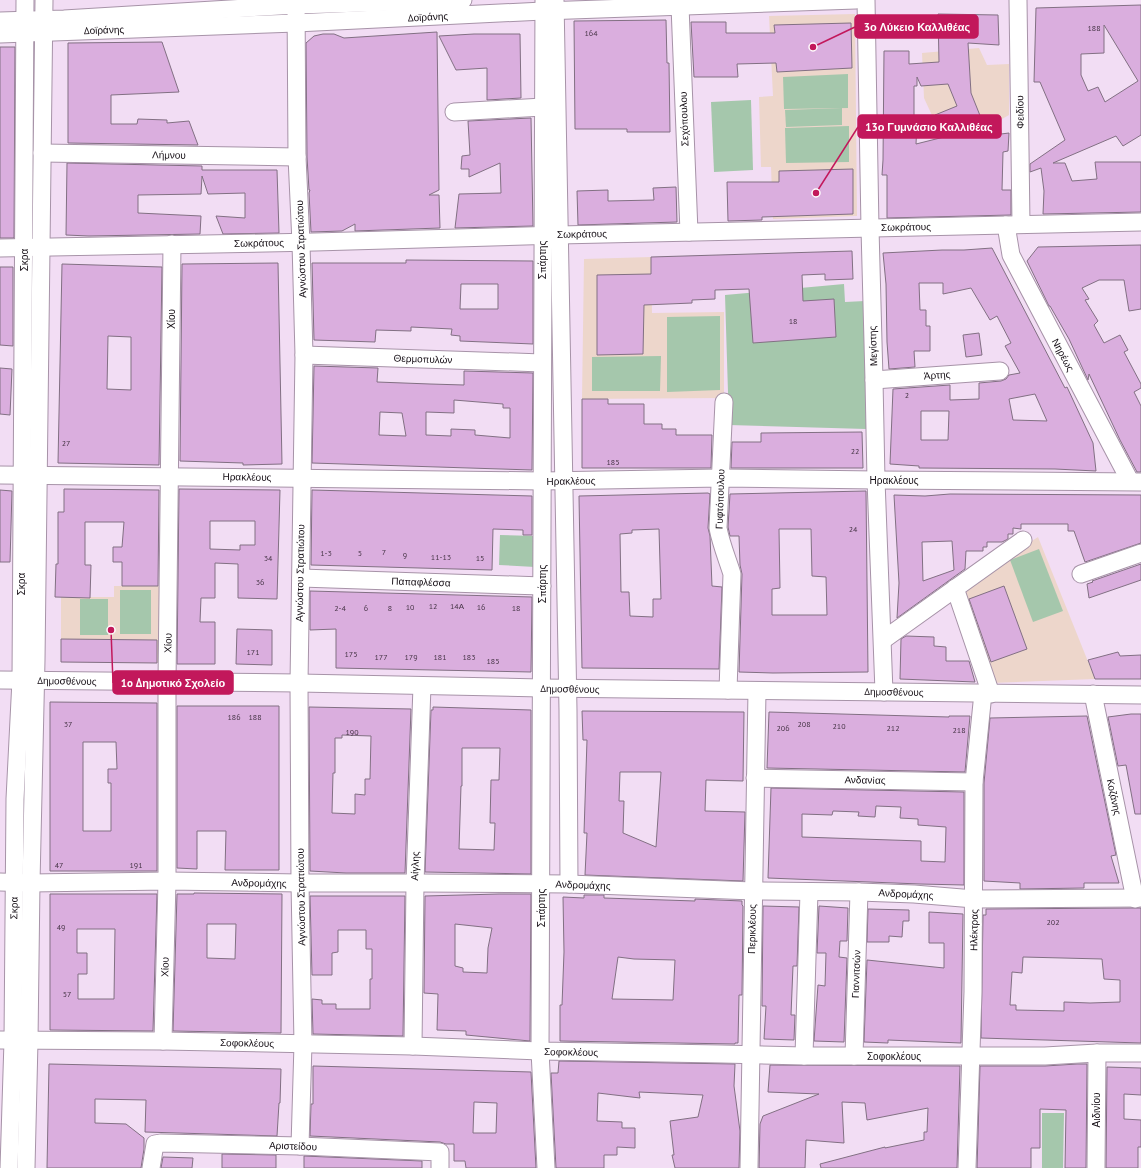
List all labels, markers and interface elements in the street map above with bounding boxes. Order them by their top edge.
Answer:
street label: Δοϊράνης [408,9,449,25]
callout: 3ο Λύκειο Καλλιθέας [855,15,978,38]
text: 3ο Λύκειο Καλλιθέας [864,20,971,34]
street label: Δοϊράνης [84,23,125,37]
house number: 188 [1087,23,1101,33]
house number: 164 [584,28,598,38]
street label: Σεχόπουλου [677,91,691,147]
street label: Φειδίου [1013,95,1027,129]
callout: 13ο Γυμνάσιο Καλλιθέας [858,115,1001,138]
text: 13ο Γυμνάσιο Καλλιθέας [865,120,993,134]
street label: Λήμνου [152,148,186,162]
street label: Αγνώστου Στρατιώτου [293,200,309,298]
street label: Σωκράτους [881,220,931,234]
street label: Σωκράτους [557,227,607,241]
street label: Σωκράτους [234,236,284,250]
street label: Σπάρτης [536,241,549,279]
street label: Σκρα [18,248,31,271]
street label: Χίου [165,309,178,329]
house number: 18 [789,316,797,326]
street label: Μεγίστης [866,325,880,366]
street label: Νηρέως [1049,336,1077,374]
street label: Θερμοπυλών [393,351,453,367]
street label: Άρτης [923,368,951,382]
house number: 2 [905,390,909,400]
house number: 27 [62,438,70,448]
house number: 22 [851,446,859,456]
house number: 185 [606,457,620,467]
street label: Γυφτόπουλου [712,469,728,529]
street label: Ηρακλέους [222,470,272,484]
street label: Ηρακλέους [546,474,596,488]
street label: Ηρακλέους [870,474,919,487]
street label: Αγνώστου Στρατιώτου [293,524,307,622]
house number: 24 [849,524,858,534]
house number: 7 [382,547,386,557]
house number: 1-3 [320,548,332,558]
house number: 5 [358,548,362,558]
house number: 9 [403,550,407,560]
house number: 11-13 [431,552,451,562]
house number: 34 [264,553,273,563]
house number: 15 [476,553,484,563]
street label: Σπάρτης [536,565,549,603]
street label: Σκρα [15,572,28,595]
street label: Παπαφλέσσα [391,574,451,590]
house number: 36 [256,577,264,587]
house number: 12 [429,601,437,611]
house number: 14Α [450,601,465,611]
house number: 10 [406,602,415,612]
house number: 16 [477,602,485,612]
house number: 2-4 [334,603,346,613]
house number: 6 [364,603,368,613]
house number: 8 [388,603,392,613]
house number: 18 [512,603,520,613]
street label: Χίου [161,633,175,653]
house number: 171 [246,647,260,657]
house number: 175 [344,649,358,659]
house number: 177 [374,652,388,662]
house number: 179 [404,652,418,662]
house number: 181 [433,652,447,662]
house number: 183 [462,652,476,662]
house number: 185 [486,656,500,666]
callout: 1o Δημοτικό Σχολείο [113,671,233,694]
street label: Δημοσθένους [37,674,97,688]
text: 1o Δημοτικό Σχολείο [121,676,225,690]
street label: Δημοσθένους [540,682,600,696]
street label: Δημοσθένους [864,685,924,699]
house number: 186 [227,712,241,722]
house number: 188 [248,712,262,722]
house number: 37 [64,719,72,729]
house number: 208 [797,719,811,729]
house number: 210 [832,721,846,731]
house number: 206 [776,723,790,733]
house number: 212 [886,723,900,733]
house number: 218 [952,725,966,735]
house number: 190 [345,727,359,737]
street label: Ανδανiας [844,773,886,787]
street label: Κοζάνης [1104,778,1124,817]
street label: Αγνώστου Στρατιώτου [294,848,308,946]
street label: Αίγλης [408,851,422,881]
house number: 47 [55,860,63,870]
house number: 191 [129,860,143,870]
street label: Ανδρομάχης [231,876,287,890]
street label: Ανδρομάχης [555,878,611,892]
street label: Ανδρομάχης [878,886,934,902]
street label: Σπάρτης [535,889,548,927]
street label: Σκρα [7,896,21,919]
street label: Περικλέους [745,904,759,954]
street label: Ηλέκτρας [967,909,981,951]
house number: 202 [1046,917,1060,927]
house number: 49 [57,922,65,932]
street label: Γιαννιτσών [849,950,863,998]
street label: Χίου [158,957,172,977]
house number: 57 [63,989,71,999]
street label: Σοφοκλέους [220,1036,274,1050]
street label: Σοφοκλέους [544,1045,598,1059]
street label: Σοφοκλέους [867,1050,921,1063]
street label: Αιδινίου [1090,1093,1103,1127]
street label: Αριστείδου [269,1139,317,1153]

